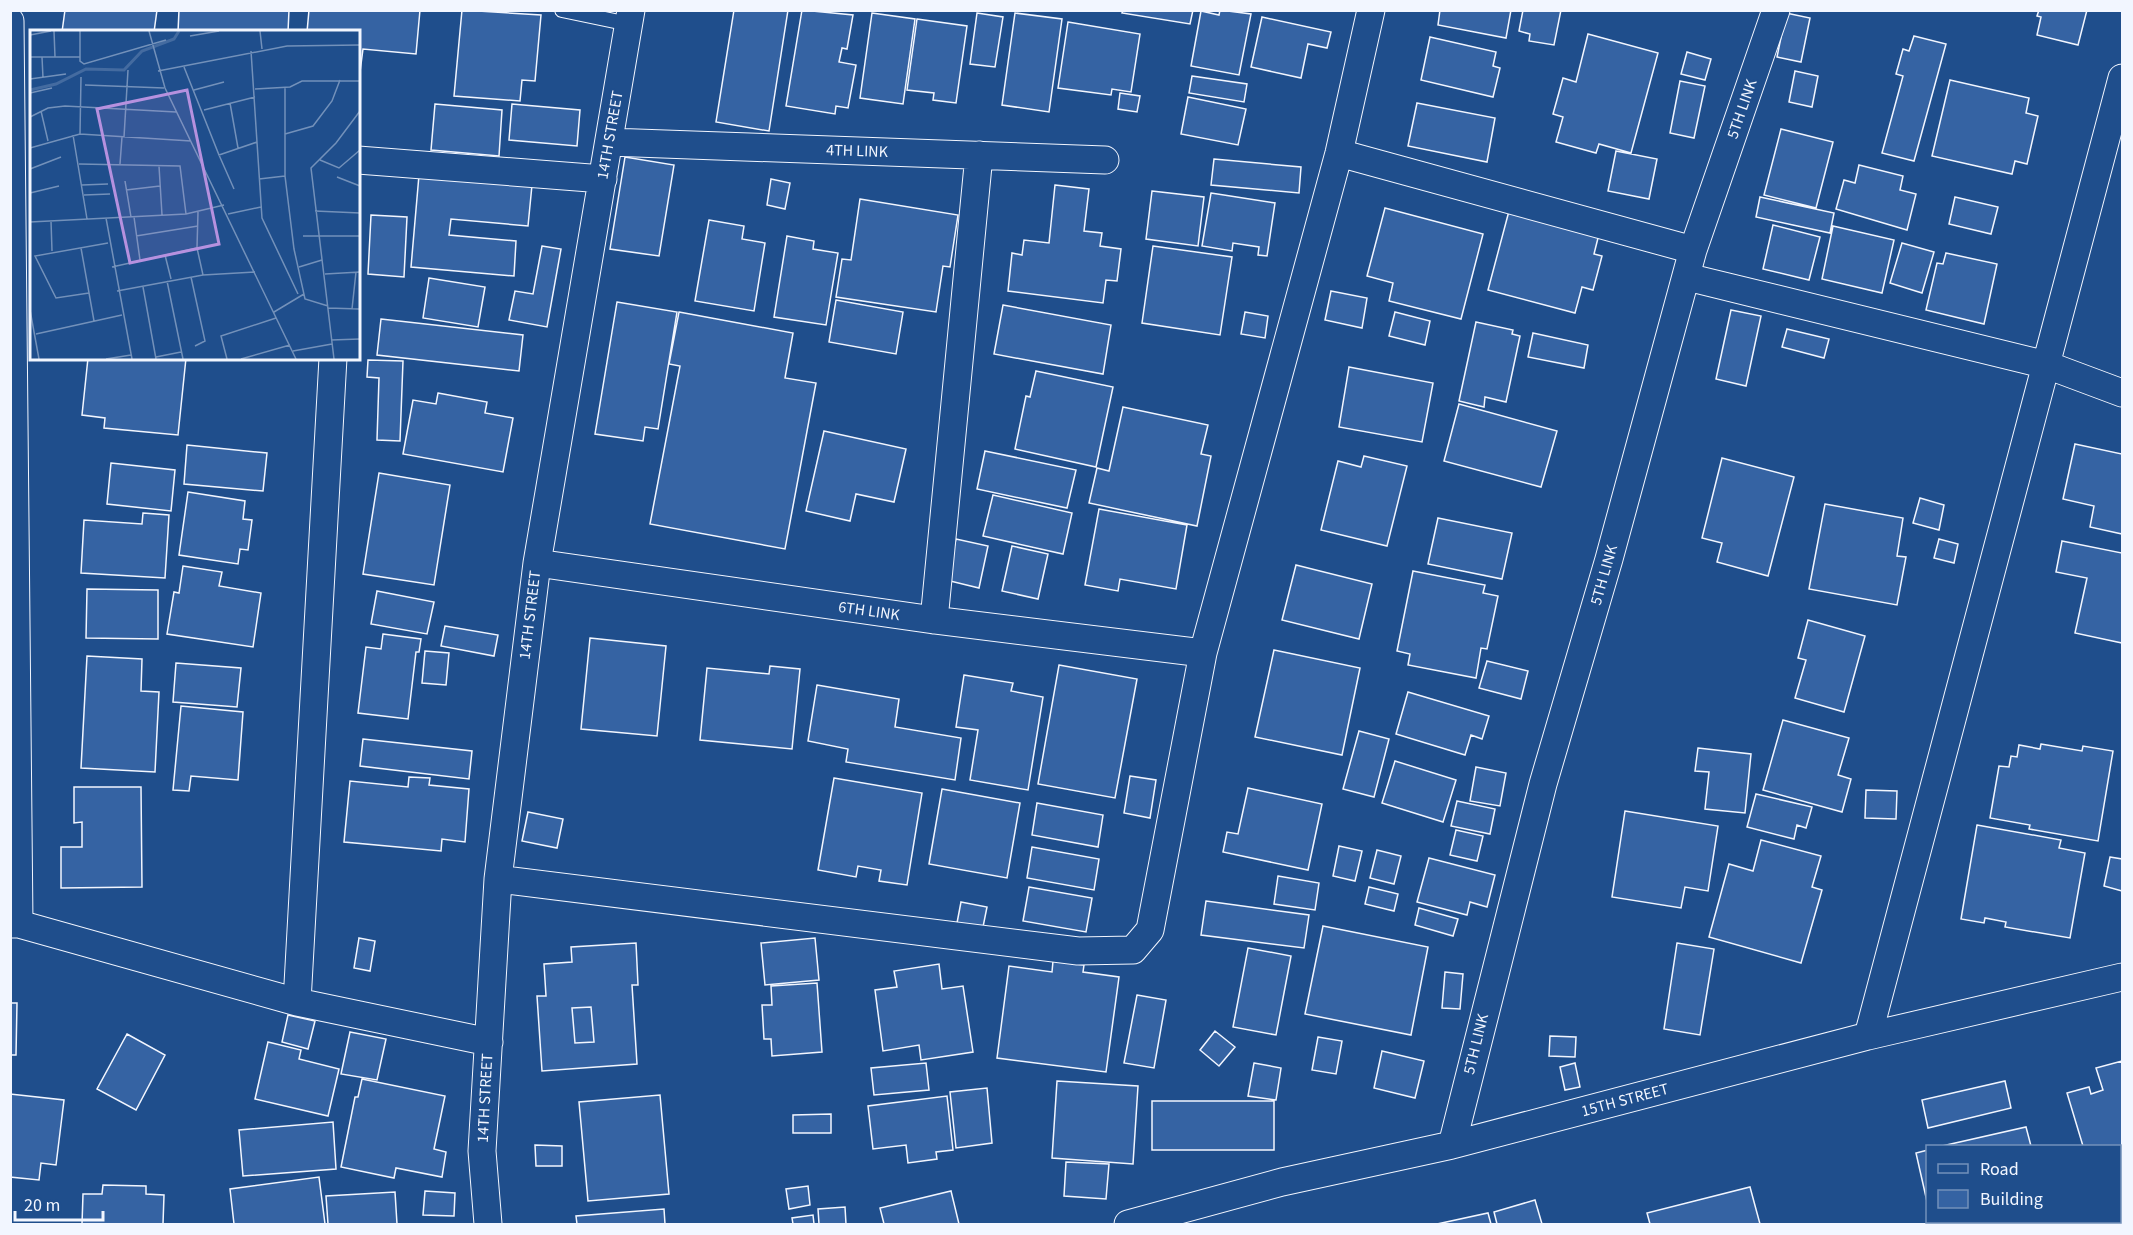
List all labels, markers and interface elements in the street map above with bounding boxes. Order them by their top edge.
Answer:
inset map [30,30,360,360]
street label: 5TH LINK [1722,76,1763,142]
street label: 14TH STREET [591,89,629,181]
street label: 4TH LINK [826,139,889,163]
street label: 5TH LINK [1585,542,1623,608]
street label: 14TH STREET [514,569,546,661]
street label: 6TH LINK [837,596,902,626]
street label: 5TH LINK [1458,1011,1494,1077]
street label: 14TH STREET [472,1052,498,1143]
street label: 15TH STREET [1579,1078,1671,1122]
legend [1926,1145,2121,1223]
text: Road [1980,1157,2019,1182]
scale bar [15,1184,104,1222]
text: Building [1980,1187,2043,1212]
text: 20 m [24,1193,60,1218]

